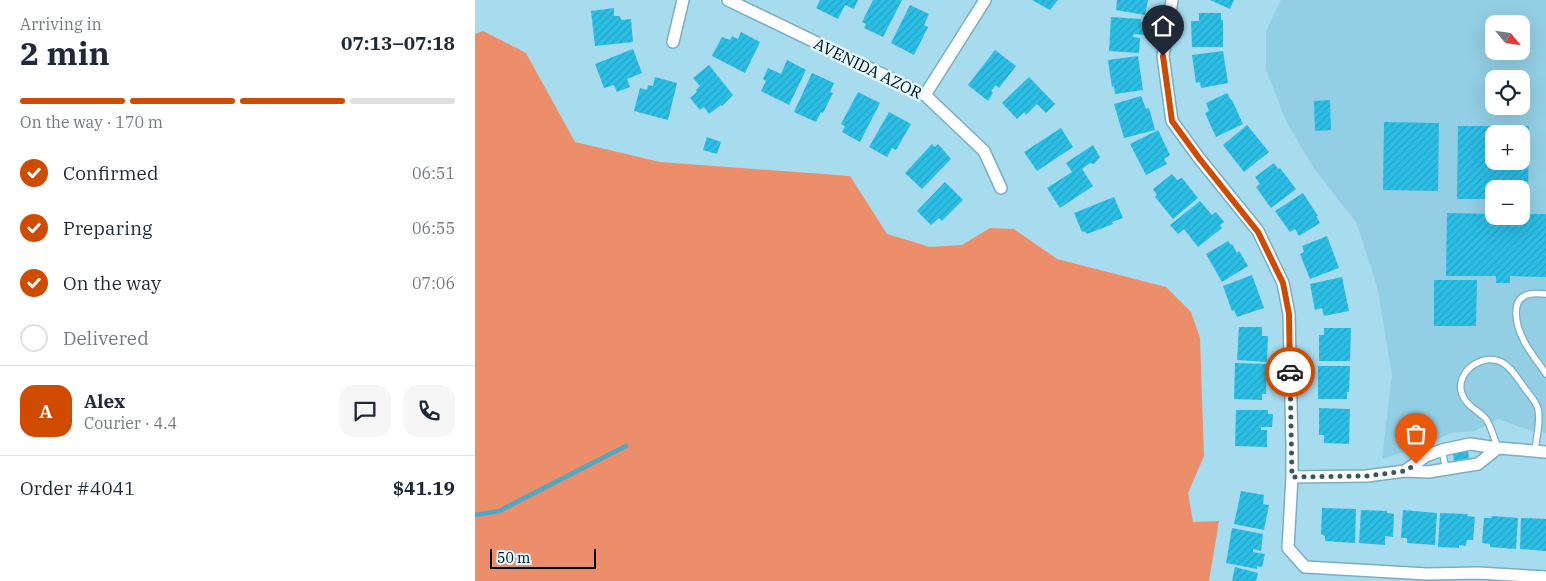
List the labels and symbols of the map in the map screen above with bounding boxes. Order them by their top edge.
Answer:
pin [1142,5,1184,56]
north arrow [1485,15,1530,60]
street label: AVENIDA AZOR [811,33,926,103]
courier [1265,347,1315,397]
pin [1395,413,1437,464]
scale bar [490,546,596,569]

